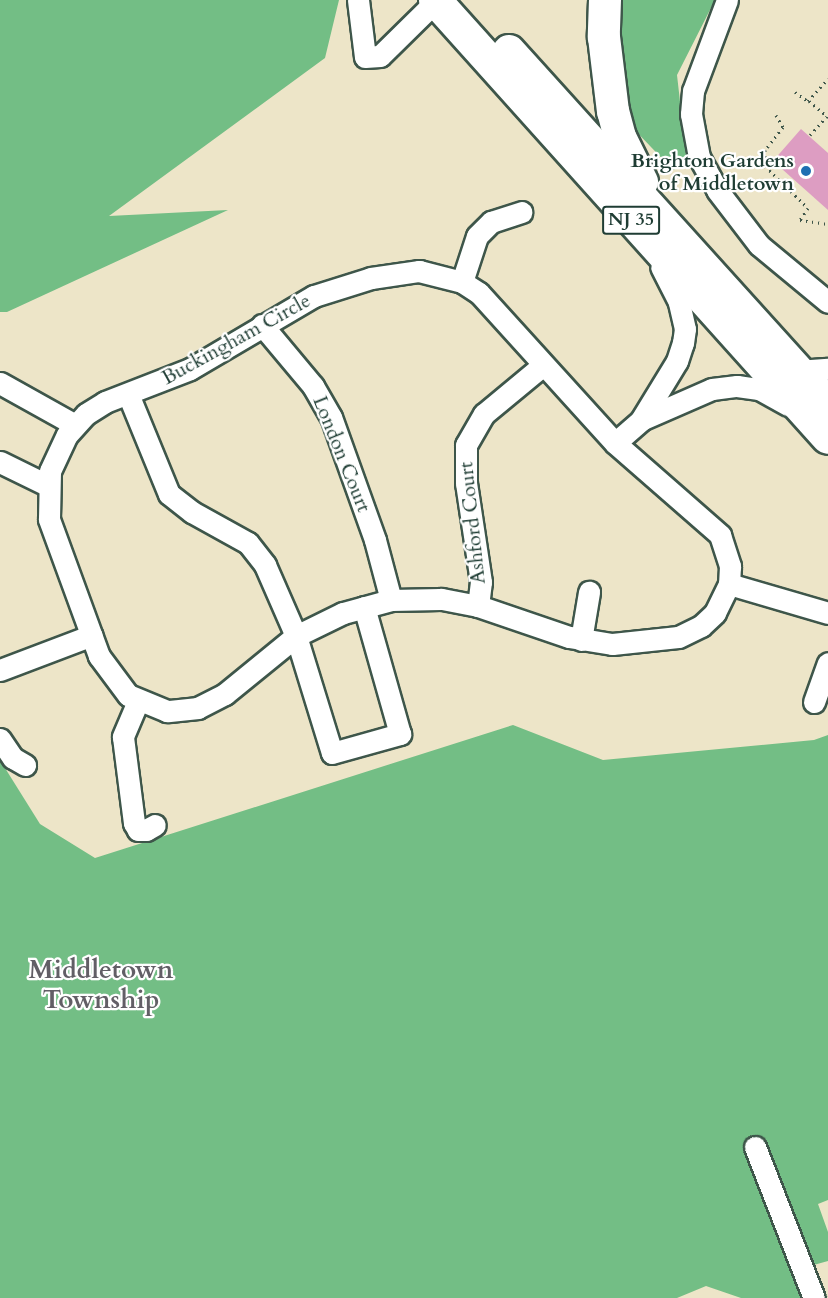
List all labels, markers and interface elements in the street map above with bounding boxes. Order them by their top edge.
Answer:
place label: Brighton Gardens of Middletown [631,148,794,195]
marker: Brighton Gardens of Middletown [799,164,813,178]
road number: NJ 35 [601,205,661,235]
street label: Buckingham Circle [158,288,314,390]
street label: London Court [308,392,376,516]
street label: Ashford Court [454,461,490,585]
district label: Middletown Township [29,954,173,1016]

